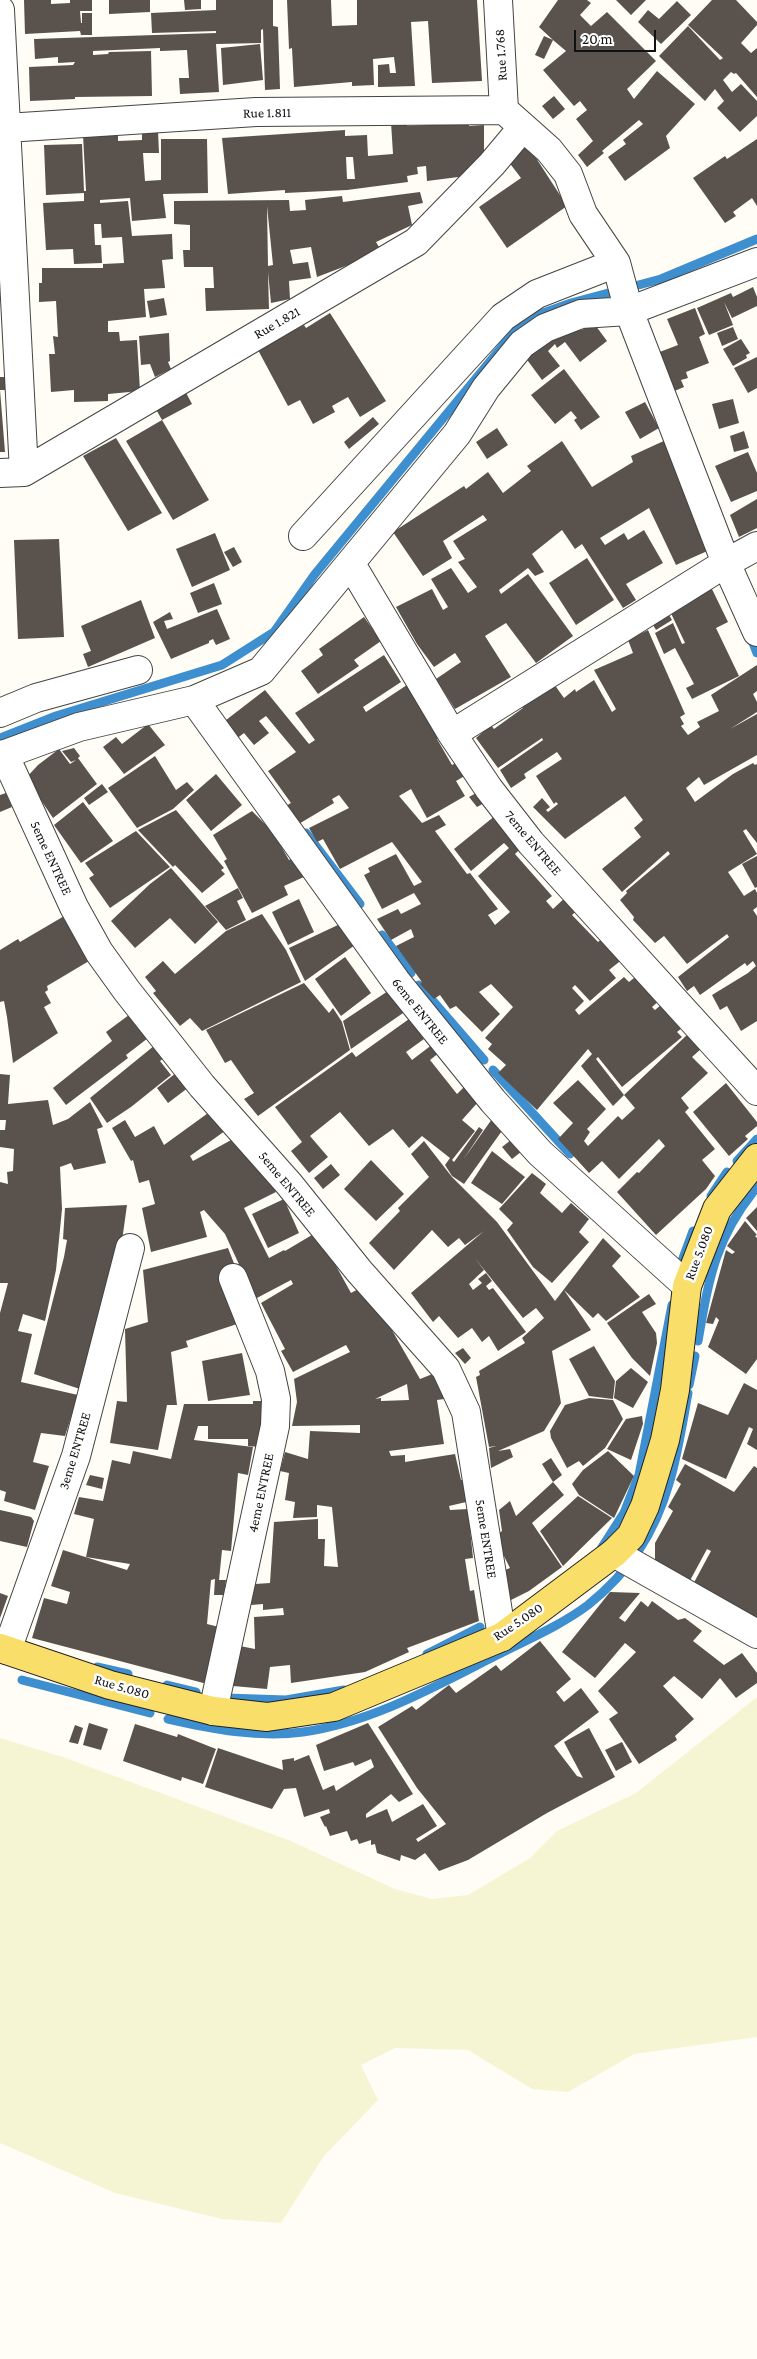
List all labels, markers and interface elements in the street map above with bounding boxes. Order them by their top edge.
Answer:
scale bar [577,20,660,52]
street label: Rue 1.768 [491,29,511,81]
text: 20 m [582,31,613,47]
street label: Rue 1.811 [243,104,291,122]
street label: Rue 1.821 [251,303,303,343]
street label: 7eme ENTREE [501,807,565,879]
street label: 5eme ENTREE [26,818,76,898]
street label: 6eme ENTREE [388,974,452,1048]
street label: 5eme ENTREE [255,1148,319,1220]
street label: Rue 5.080 [681,1224,717,1282]
street label: 3eme ENTREE [55,1410,95,1492]
street label: 4eme ENTREE [244,1452,278,1534]
street label: 5eme ENTREE [471,1498,501,1580]
street label: Rue 5.080 [490,1599,546,1645]
street label: Rue 5.080 [93,1671,151,1703]

